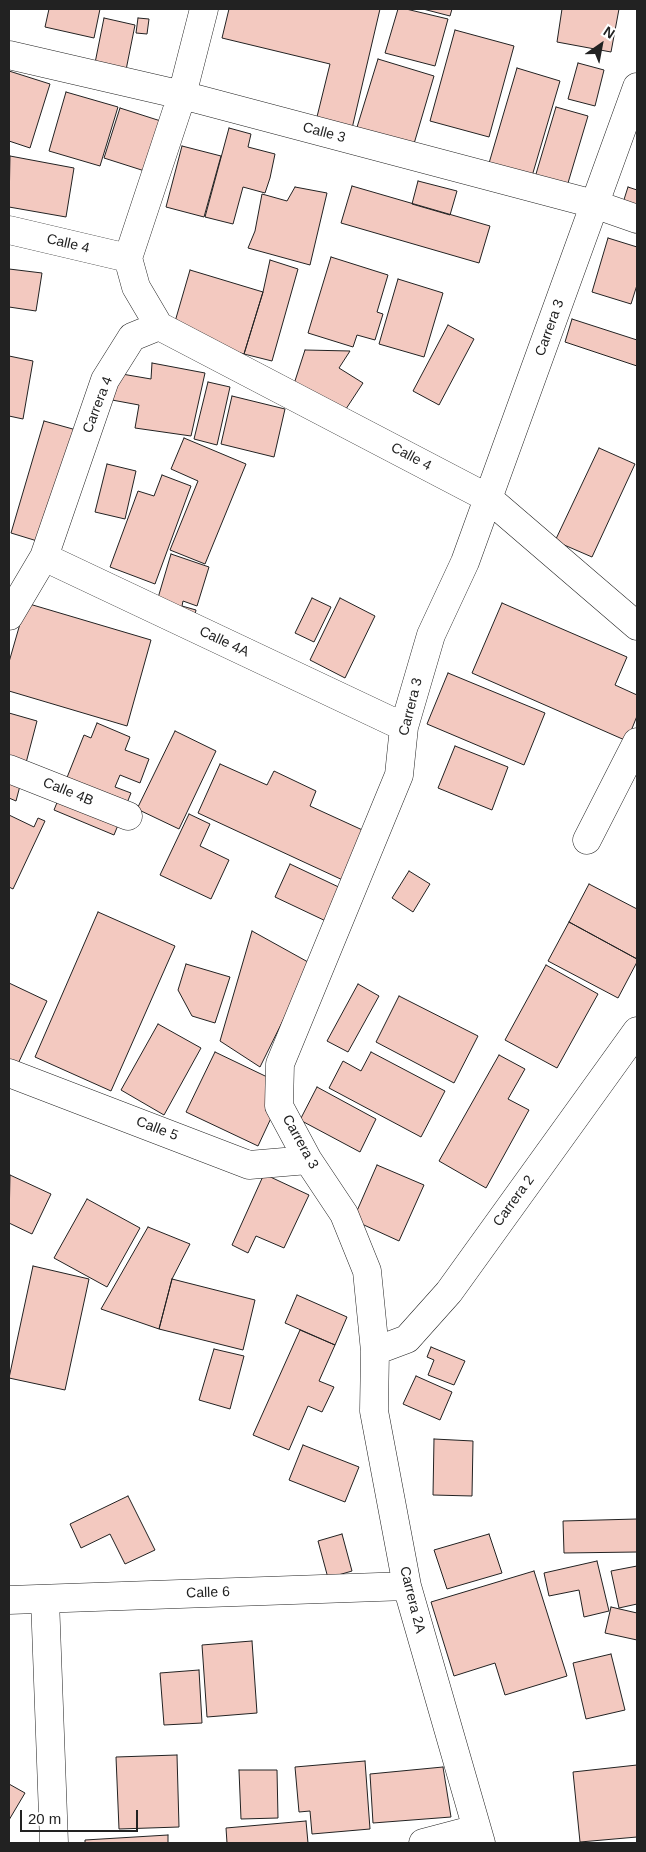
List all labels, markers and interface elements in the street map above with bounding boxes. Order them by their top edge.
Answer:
north arrow [576,20,626,70]
text: N [601,23,618,42]
street label: Calle 3 [301,119,347,147]
street label: Calle 4 [45,231,91,257]
street label: Carrera 3 [532,297,568,359]
street label: Carrera 4 [80,374,116,436]
street label: Calle 4 [388,439,434,475]
street label: Calle 4A [196,623,252,661]
street label: Carrera 3 [396,676,426,738]
street label: Calle 4B [40,774,96,810]
street label: Carrera 3 [278,1112,322,1172]
street label: Calle 5 [134,1113,180,1145]
street label: Carrera 2 [490,1172,538,1230]
street label: Carrera 2A [396,1565,428,1635]
street label: Calle 6 [186,1584,230,1602]
scale bar [22,1800,140,1832]
text: 20 m [28,1810,61,1827]

